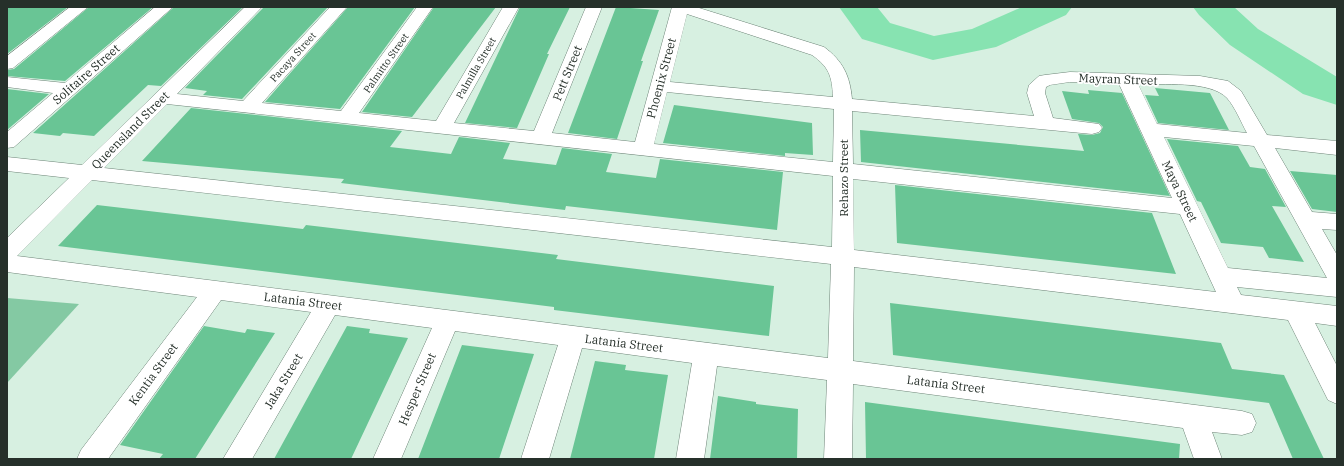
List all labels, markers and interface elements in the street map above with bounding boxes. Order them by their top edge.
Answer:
street label: Pacaya Street [267,29,319,85]
street label: Palmitto Street [361,30,412,96]
street label: Palmilla Street [453,34,499,101]
street label: Phoenix Street [643,36,679,120]
street label: Solitaire Street [49,41,123,107]
street label: Pett Street [549,43,585,103]
street label: Mayran Street [1078,70,1158,88]
street label: Queensland Street [88,88,172,172]
street label: Rehazo Street [836,139,851,217]
street label: Maya Street [1159,158,1201,224]
street label: Latania Street [263,289,343,313]
street label: Latania Street [584,331,664,355]
street label: Kentia Street [125,340,181,408]
street label: Hesper Street [395,350,439,428]
street label: Jaka Street [261,351,305,411]
street label: Latania Street [906,372,986,396]

